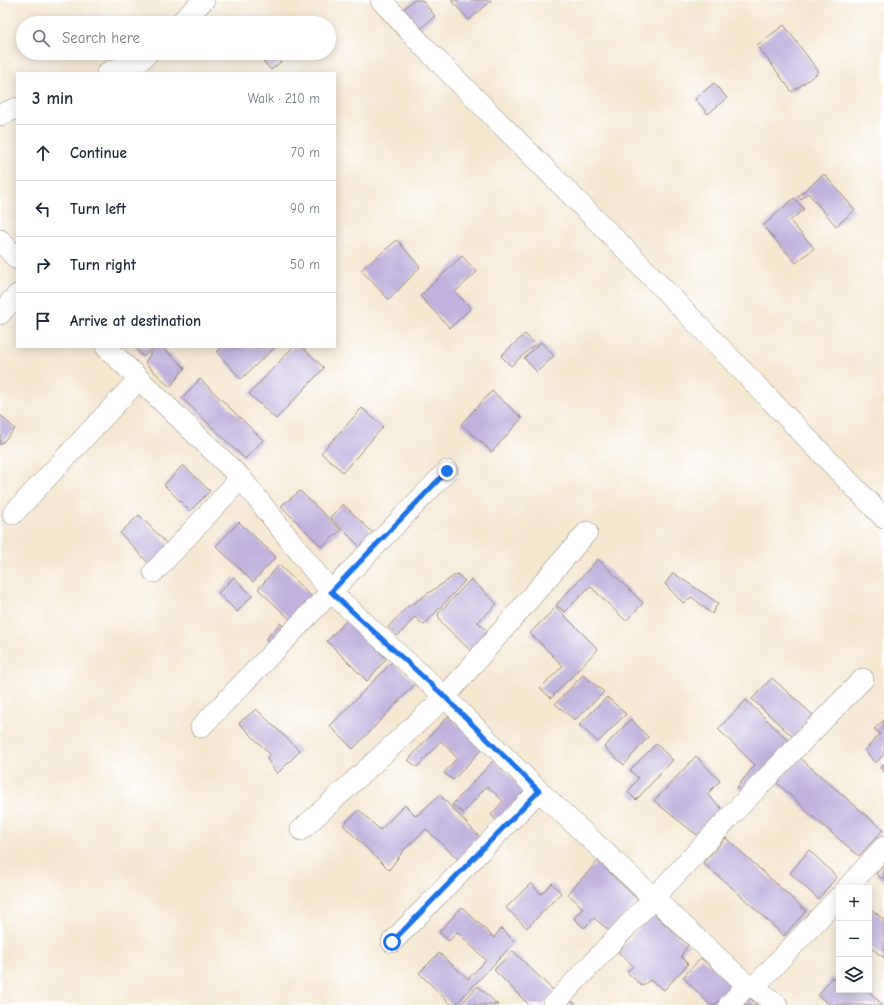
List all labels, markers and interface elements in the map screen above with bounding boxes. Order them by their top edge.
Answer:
search box [16,16,336,60]
icon: search [30,27,52,49]
text: Search here [62,29,140,47]
text: 3 min [32,89,73,108]
text: Walk · 210 m [248,91,320,106]
icon: ahead [32,142,54,164]
text: Continue [70,144,127,162]
text: 70 m [291,145,320,160]
icon: left [32,198,54,220]
text: Turn left [70,200,126,218]
text: 90 m [290,201,320,216]
icon: right [32,254,54,276]
text: Turn right [70,256,136,274]
text: 50 m [290,257,320,272]
icon: arrive [32,310,54,332]
text: Arrive at destination [70,312,201,330]
route end [438,462,456,480]
map controls [836,885,872,993]
button: + [836,885,872,921]
button: − [836,921,872,957]
route start [383,933,401,951]
button: layers [836,957,872,993]

